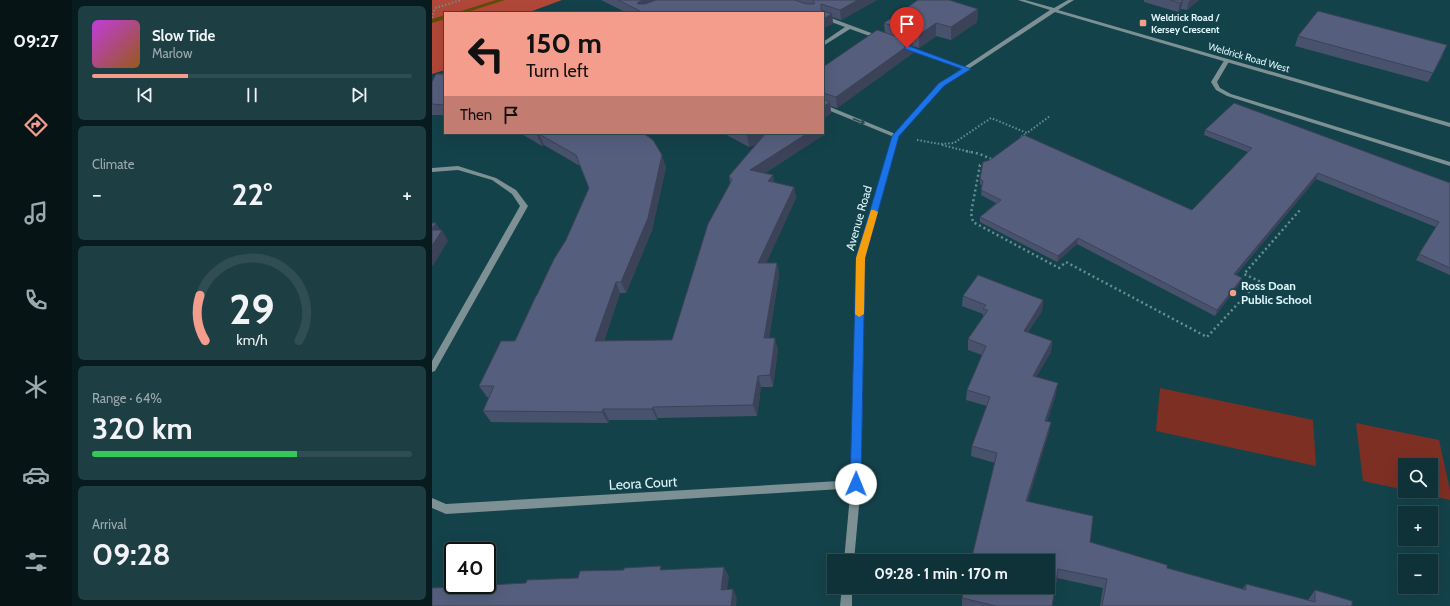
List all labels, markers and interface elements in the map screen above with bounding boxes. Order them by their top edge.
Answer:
pin [890,7.0,924,48]
place label: Weldrick Road / Kersey Crescent [1151,11,1220,36]
icon: arrive [896,13,918,35]
marker: Weldrick Road / Kersey Crescent [1138,18,1148,28]
text: 150 m [526,26,602,60]
text: Slow Tide [152,27,215,45]
icon: left [460,28,512,80]
text: 09:27 [13,30,59,52]
street label: Weldrick Road West [1207,40,1292,76]
text: Marlow [152,45,192,61]
text: Turn left [526,60,589,82]
icon: previous [134,84,156,106]
icon: pause [241,84,263,106]
icon: next [348,84,370,106]
icon: arrive [500,104,522,126]
text: Then [460,106,492,124]
icon: directions [22,111,50,139]
one-way arrow [853,118,865,125]
text: Climate [92,156,134,172]
text: 22° [232,176,272,213]
text: − [92,181,102,208]
text: + [402,181,412,208]
street label: Avenue Road [842,184,875,252]
icon: music [22,199,50,227]
place label: Ross Doan Public School [1241,278,1312,307]
text: 29 [229,284,275,334]
icon: phone [22,286,50,314]
marker: Ross Doan Public School [1228,288,1238,298]
text: km/h [236,331,268,349]
icon: climate [22,373,50,401]
text: Range · 64% [92,390,162,406]
text: 320 km [92,410,193,447]
map controls [1398,458,1438,594]
button: search [1398,458,1438,498]
icon: car [22,461,50,489]
position arrow [835,463,877,505]
street label: Leora Court [608,472,678,494]
button: + [1398,506,1438,546]
text: Arrival [92,516,127,532]
text: 09:28 [92,536,171,573]
speed limit sign: 40 [444,542,496,594]
icon: filters [22,548,50,576]
button: − [1398,554,1438,594]
text: 09:28 · 1 min · 170 m [874,565,1008,583]

